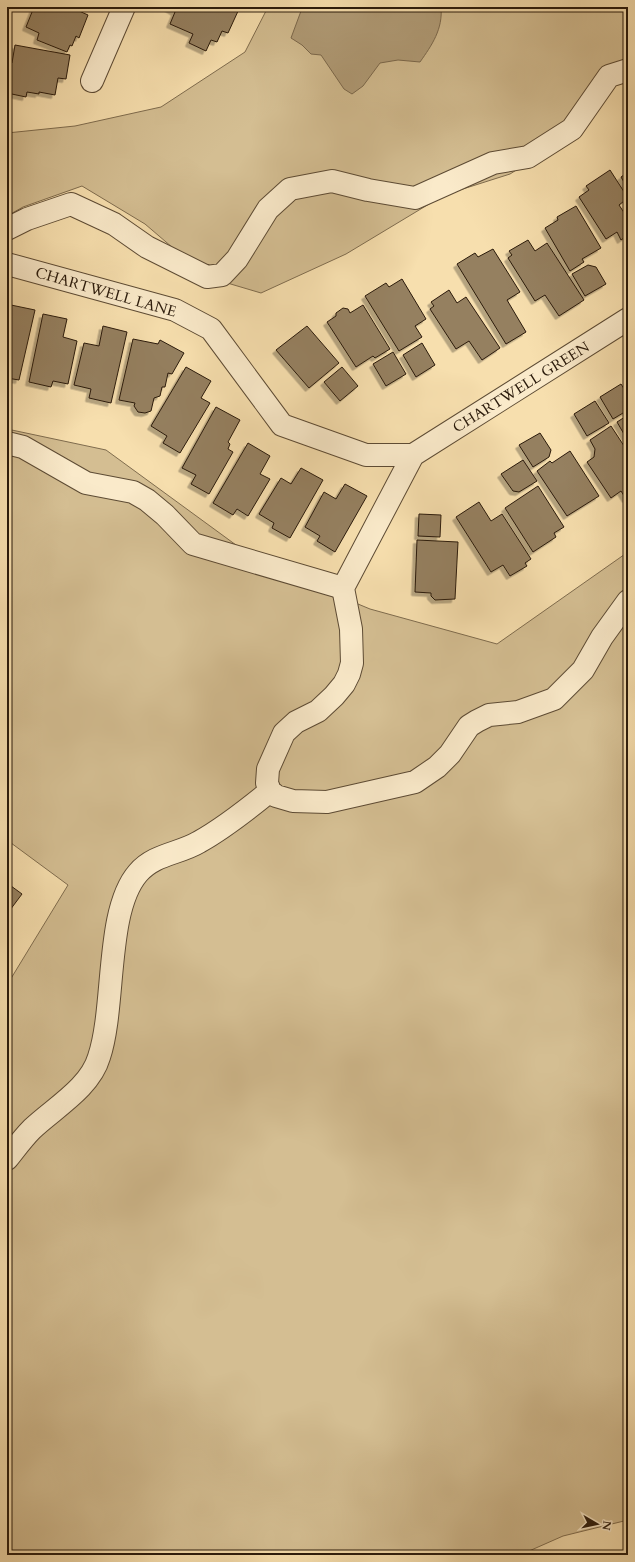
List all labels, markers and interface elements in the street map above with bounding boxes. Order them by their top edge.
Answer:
street label: CHARTWELL LANE [33,262,179,322]
street label: CHARTWELL GREEN [449,337,593,437]
north arrow [577,1504,617,1544]
text: N [598,1520,615,1532]

